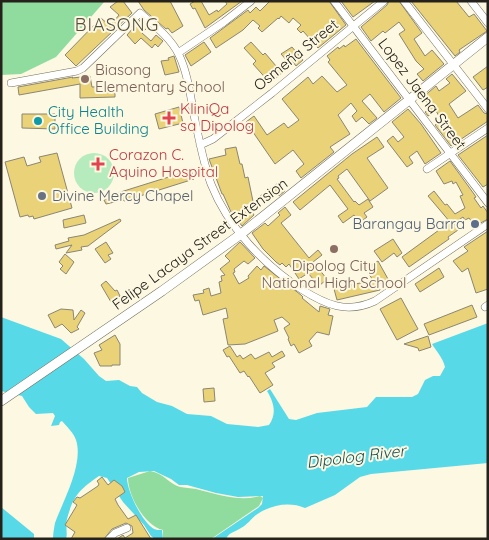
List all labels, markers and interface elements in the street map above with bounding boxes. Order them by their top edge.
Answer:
district label: BIASONG [75,13,159,36]
street label: Osmeña Street [249,15,342,95]
street label: Lopez Jaena Street [374,34,471,153]
place label: Biasong Elementary School [95,60,225,96]
marker: Biasong Elementary School [79,73,91,85]
place label: KliniQa sa Dipolog [180,99,254,135]
place label: City Health Office Building [48,102,149,138]
marker: KliniQa sa Dipolog [162,111,176,125]
marker: City Health Office Building [32,115,44,127]
place label: Corazon C. Aquino Hospital [109,145,218,181]
marker: Corazon C. Aquino Hospital [91,157,105,171]
street label: Felipe Lacaya Street Extension [108,173,291,314]
place label: Divine Mercy Chapel [52,186,194,205]
marker: Divine Mercy Chapel [36,190,48,202]
place label: Barangay Barra [352,214,465,233]
marker: Barangay Barra [469,218,481,230]
marker: Dipolog City National High School [328,243,340,255]
place label: Dipolog City National High School [262,256,406,292]
water label: Dipolog River [305,440,408,472]

